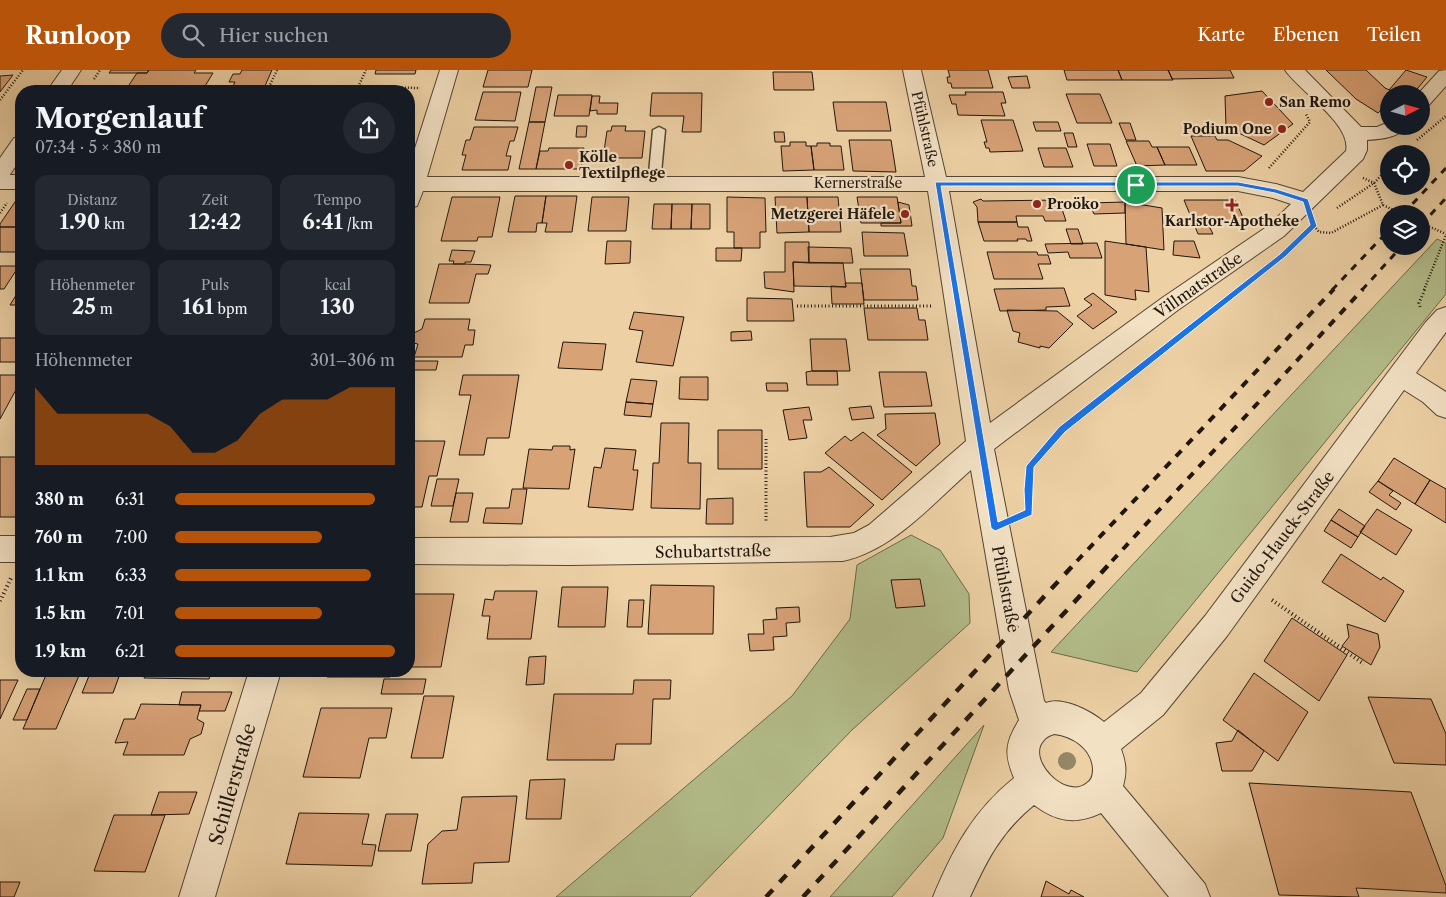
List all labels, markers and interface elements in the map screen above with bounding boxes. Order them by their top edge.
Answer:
search box [161,13,511,58]
text: Runloop [25,21,131,50]
icon: search [179,21,207,49]
text: Hier suchen [219,24,329,47]
text: Karte [1197,24,1245,46]
text: Ebenen [1273,24,1339,46]
text: Teilen [1367,24,1421,46]
north arrow [1380,85,1430,135]
map controls [1380,85,1430,255]
street label: Pfühlstraße [908,89,943,169]
place label: San Remo [1279,93,1351,111]
marker: San Remo [1263,96,1275,108]
text: Morgenlauf [35,101,204,135]
button: share [343,102,395,154]
place label: Podium One [1183,120,1272,138]
marker: Podium One [1276,123,1288,135]
text: 07:34 · 5 × 380 m [35,137,161,157]
button: locate [1380,145,1430,195]
place label: Kölle Textilpflege [579,148,666,182]
marker: Kölle Textilpflege [563,159,575,171]
pin [1115,164,1157,206]
icon: arrive [1122,171,1150,199]
street label: Kernerstraße [814,174,902,192]
text: Distanz [67,191,117,209]
text: Zeit [202,191,228,209]
text: Tempo [314,191,361,209]
place label: Proöko [1047,195,1099,213]
marker: Proöko [1031,198,1043,210]
marker: Karlstor-Apotheke [1226,199,1238,211]
place label: Metzgerei Häfele [771,205,895,223]
button: layers [1380,205,1430,255]
marker: Metzgerei Häfele [899,208,911,220]
text: 1.90 [60,209,100,234]
text: 12:42 [189,209,241,234]
text: 6:41 [302,209,343,234]
place label: Karlstor-Apotheke [1165,212,1299,230]
text: km [100,215,125,233]
text: /km [343,215,373,233]
street label: Villmatstraße [1149,247,1246,323]
text: Höhenmeter [50,276,135,294]
text: Puls [201,276,229,294]
text: kcal [324,276,351,294]
text: 25 [72,294,96,319]
text: 161 [182,294,214,319]
text: 130 [320,294,355,319]
text: m [96,300,113,318]
text: bpm [214,300,248,318]
text: Höhenmeter [35,350,132,370]
text: 301–306 m [310,350,395,370]
street label: Guido-Hauck-Straße [1226,467,1338,607]
text: 380 m [35,489,84,509]
text: 6:31 [115,489,144,509]
text: 760 m [35,527,83,547]
text: 7:00 [115,527,148,547]
street label: Schubartstraße [655,540,771,562]
street label: Pfühlstraße [988,544,1024,634]
text: 1.1 km [35,565,84,585]
text: 6:33 [115,565,146,585]
text: 1.5 km [35,603,86,623]
text: 7:01 [115,603,144,623]
text: 1.9 km [35,641,86,661]
text: 6:21 [115,641,145,661]
street label: Schillerstraße [204,721,261,848]

